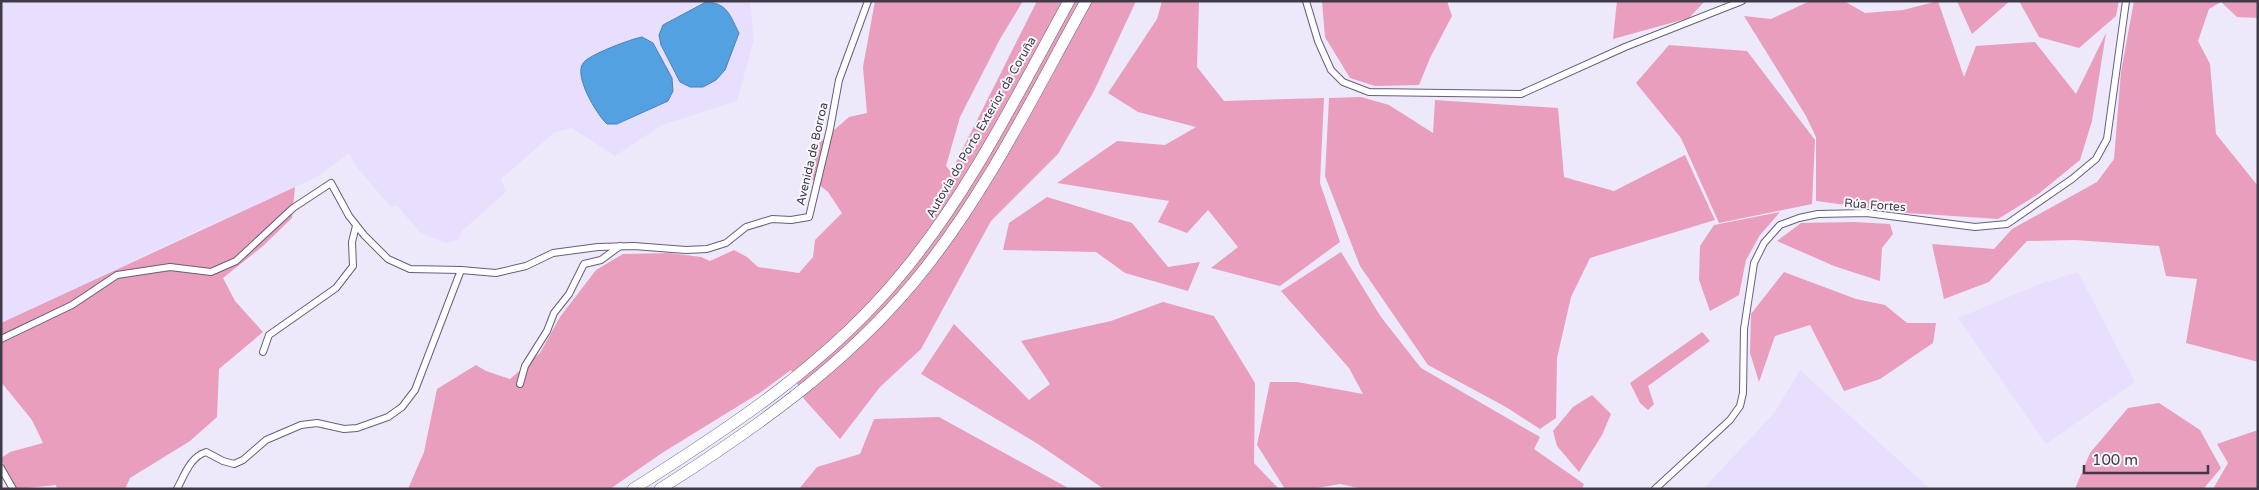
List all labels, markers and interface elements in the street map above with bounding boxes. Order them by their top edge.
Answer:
street label: Autovía do Porto Exterior da Coruña [923,34,1039,220]
street label: Avenida de Borroa [793,101,831,207]
street label: Rúa Fortes [1844,196,1906,214]
scale bar [2084,442,2208,474]
text: 100 m [2092,451,2138,469]

